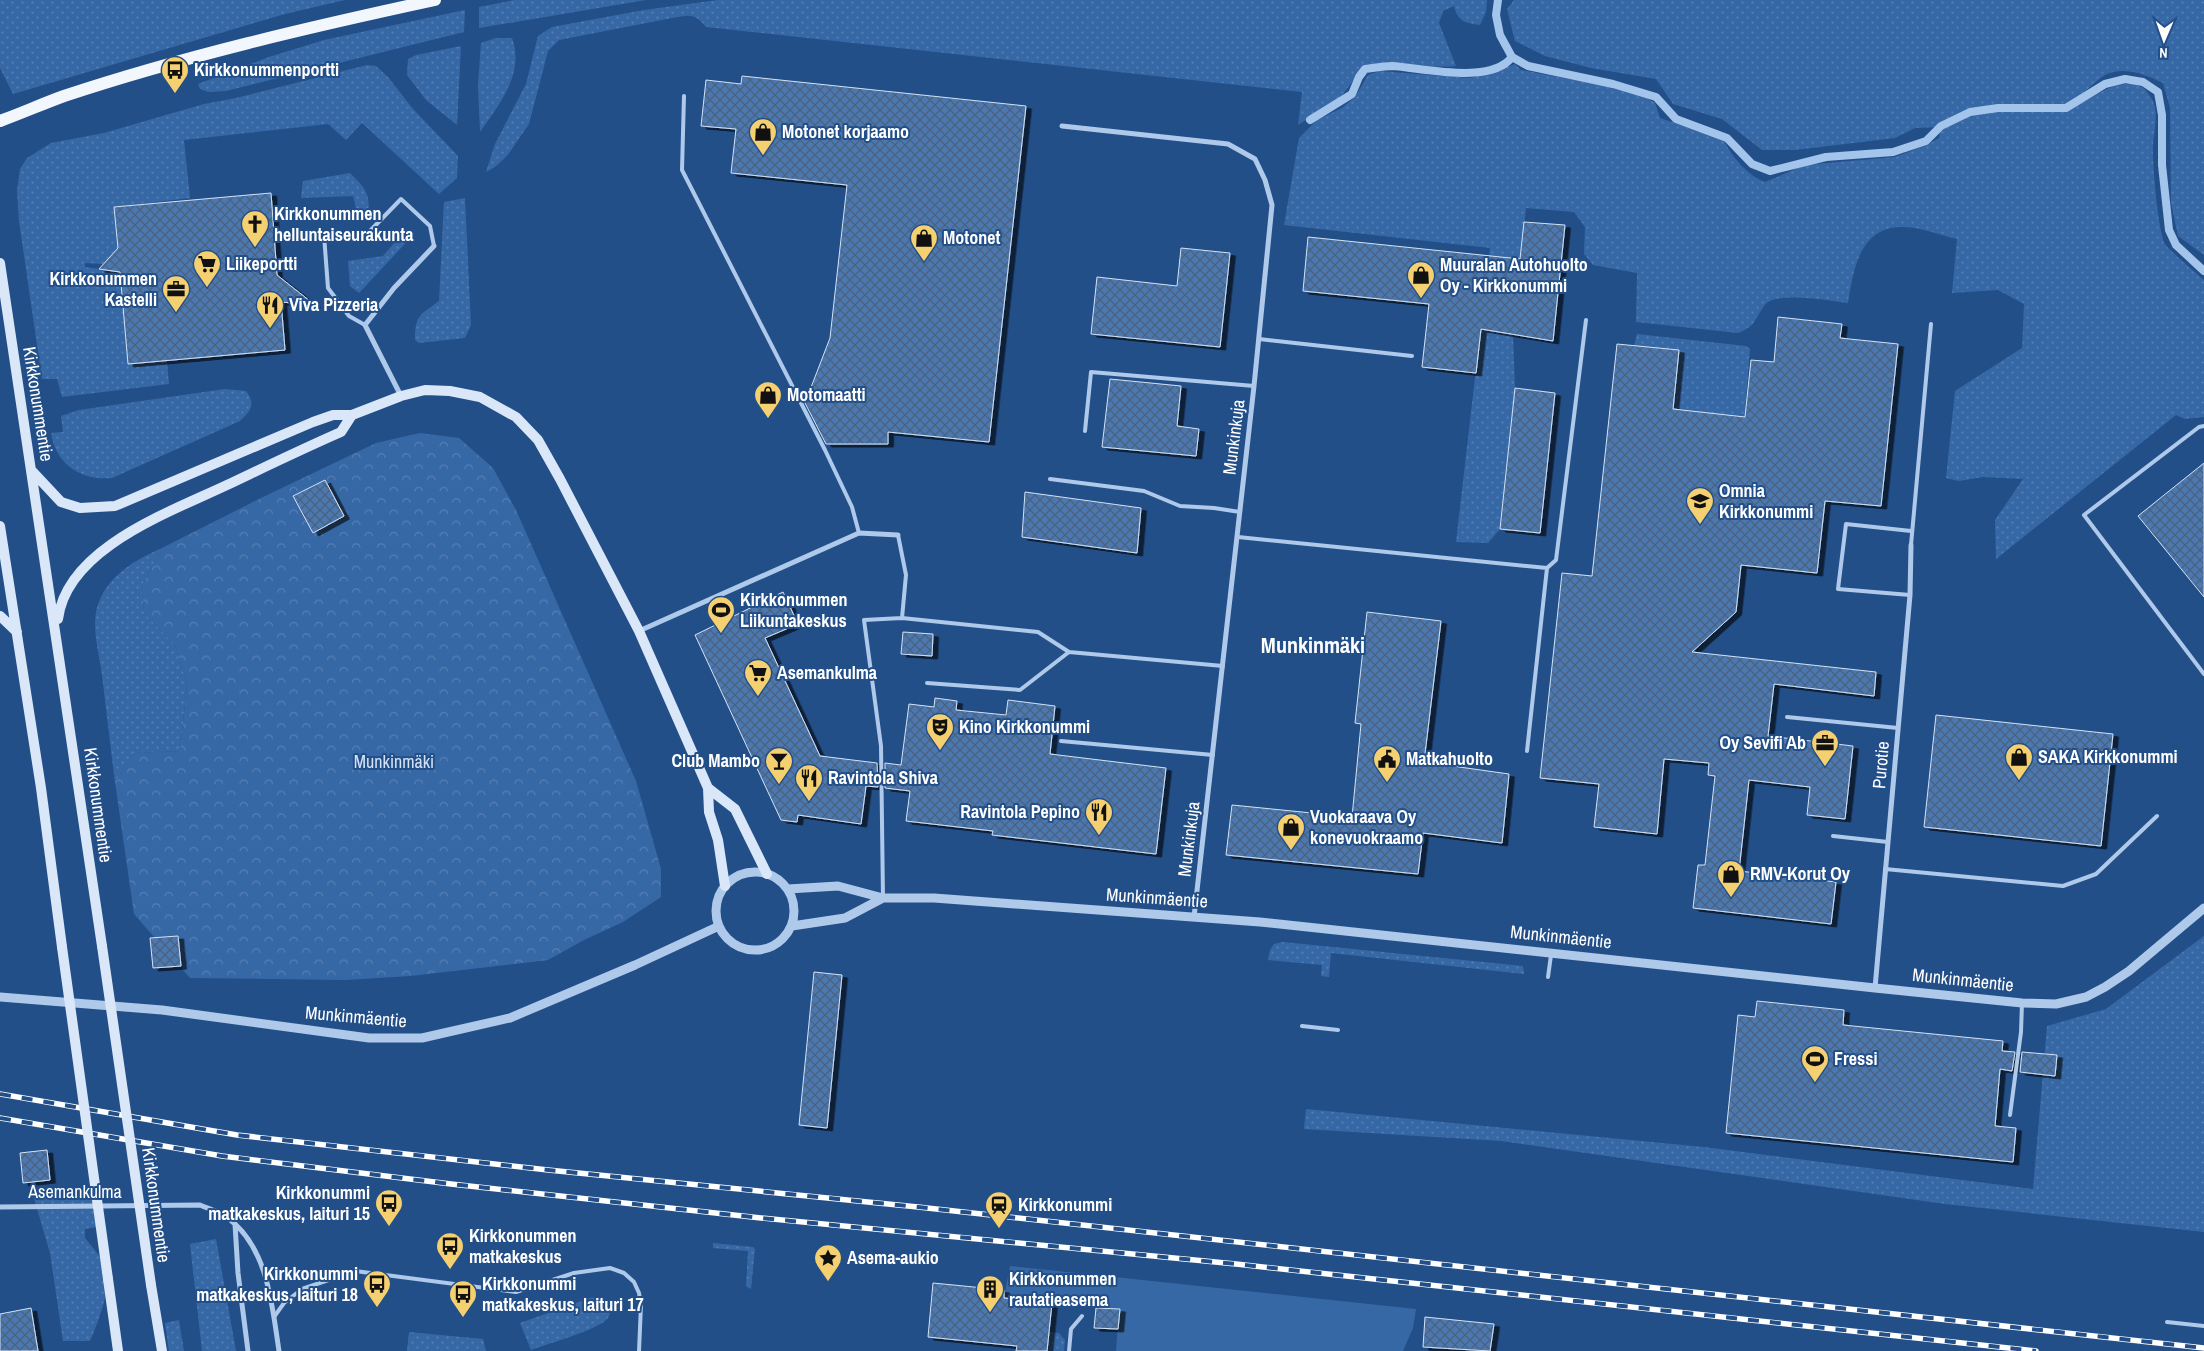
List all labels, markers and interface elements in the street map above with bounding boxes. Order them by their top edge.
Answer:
north arrow [2139,15,2189,65]
text: N [2159,44,2168,62]
bus stop icon: Kirkkonummenportti [160,55,190,94]
place label: Kirkkonummenportti [194,57,339,82]
shop icon: Motonet korjaamo [748,117,778,156]
place label: Motonet korjaamo [782,119,909,144]
place label: Kirkkonummen helluntaiseurakunta [274,201,414,247]
church icon: Kirkkonummen helluntaiseurakunta [240,209,270,248]
shop icon: Motonet [909,223,939,262]
place label: Motonet [943,225,1000,250]
supermarket icon: Liikeportti [192,249,222,288]
place label: Liikeportti [226,251,297,276]
place label: Muuralan Autohuolto Oy - Kirkkonummi [1440,252,1588,298]
shop icon: Muuralan Autohuolto Oy - Kirkkonummi [1406,260,1436,299]
place label: Kirkkonummen Kastelli [50,266,157,312]
office icon: Kirkkonummen Kastelli [161,274,191,313]
restaurant icon: Viva Pizzeria [255,290,285,329]
place label: Viva Pizzeria [289,292,379,317]
street label: Kirkkonummentie [17,345,60,463]
shop icon: Motomaatti [753,380,783,419]
place label: Motomaatti [787,382,866,407]
street label: Munkinkuja [1216,398,1251,476]
place label: Omnia Kirkkonummi [1719,478,1813,524]
school or university icon: Omnia Kirkkonummi [1685,486,1715,525]
place label: Kirkkonummen Liikuntakeskus [740,587,847,633]
sports icon: Kirkkonummen Liikuntakeskus [706,595,736,634]
district label: Munkinmäki [1261,630,1365,660]
supermarket icon: Asemankulma [743,658,773,697]
place label: Asemankulma [777,660,878,685]
theatre icon: Kino Kirkkonummi [925,712,955,751]
place label: Kino Kirkkonummi [959,714,1090,739]
office icon: Oy Sevifi Ab [1810,728,1840,767]
place label: Oy Sevifi Ab [1720,730,1806,755]
street label: Purotie [1866,740,1895,790]
shop icon: SAKA Kirkkonummi [2004,742,2034,781]
public building icon: Matkahuolto [1372,744,1402,783]
place label: SAKA Kirkkonummi [2038,744,2178,769]
street label: Kirkkonummentie [78,746,119,864]
bar icon: Club Mambo [764,746,794,785]
place label: Matkahuolto [1406,746,1493,771]
place label: Club Mambo [671,748,760,773]
park label: Munkinmäki [354,749,434,774]
restaurant icon: Ravintola Shiva [794,763,824,802]
place label: Ravintola Shiva [828,765,939,790]
restaurant icon: Ravintola Pepino [1084,797,1114,836]
place label: Ravintola Pepino [960,799,1080,824]
street label: Munkinkuja [1171,800,1206,878]
place label: Vuokaraava Oy konevuokraamo [1310,804,1423,850]
shop icon: Vuokaraava Oy konevuokraamo [1276,812,1306,851]
shop icon: RMV-Korut Oy [1716,859,1746,898]
place label: RMV-Korut Oy [1750,861,1851,886]
street label: Munkinmäentie [1105,881,1209,914]
street label: Munkinmäentie [1509,919,1613,954]
street label: Munkinmäentie [1911,962,2015,997]
street label: Munkinmäentie [304,1000,408,1033]
sports icon: Fressi [1800,1044,1830,1083]
place label: Fressi [1834,1046,1878,1071]
street label: Kirkkonummentie [136,1146,177,1264]
street label: Asemankulma [27,1179,122,1204]
place label: Kirkkonummi matkakeskus, laituri 15 [208,1180,370,1226]
bus stop icon: Kirkkonummi matkakeskus, laituri 15 [374,1188,404,1227]
station icon: Kirkkonummi [984,1190,1014,1229]
place label: Kirkkonummi [1018,1192,1112,1217]
place label: Kirkkonummen matkakeskus [469,1223,576,1269]
bus stop icon: Kirkkonummen matkakeskus [435,1231,465,1270]
place icon: Asema-aukio [813,1243,843,1282]
place label: Asema-aukio [847,1245,939,1270]
place label: Kirkkonummi matkakeskus, laituri 18 [196,1261,358,1307]
place label: Kirkkonummen rautatieasema [1009,1266,1116,1312]
bus stop icon: Kirkkonummi matkakeskus, laituri 18 [362,1269,392,1308]
place label: Kirkkonummi matkakeskus, laituri 17 [482,1271,644,1317]
building icon: Kirkkonummen rautatieasema [975,1274,1005,1313]
bus stop icon: Kirkkonummi matkakeskus, laituri 17 [448,1279,478,1318]

